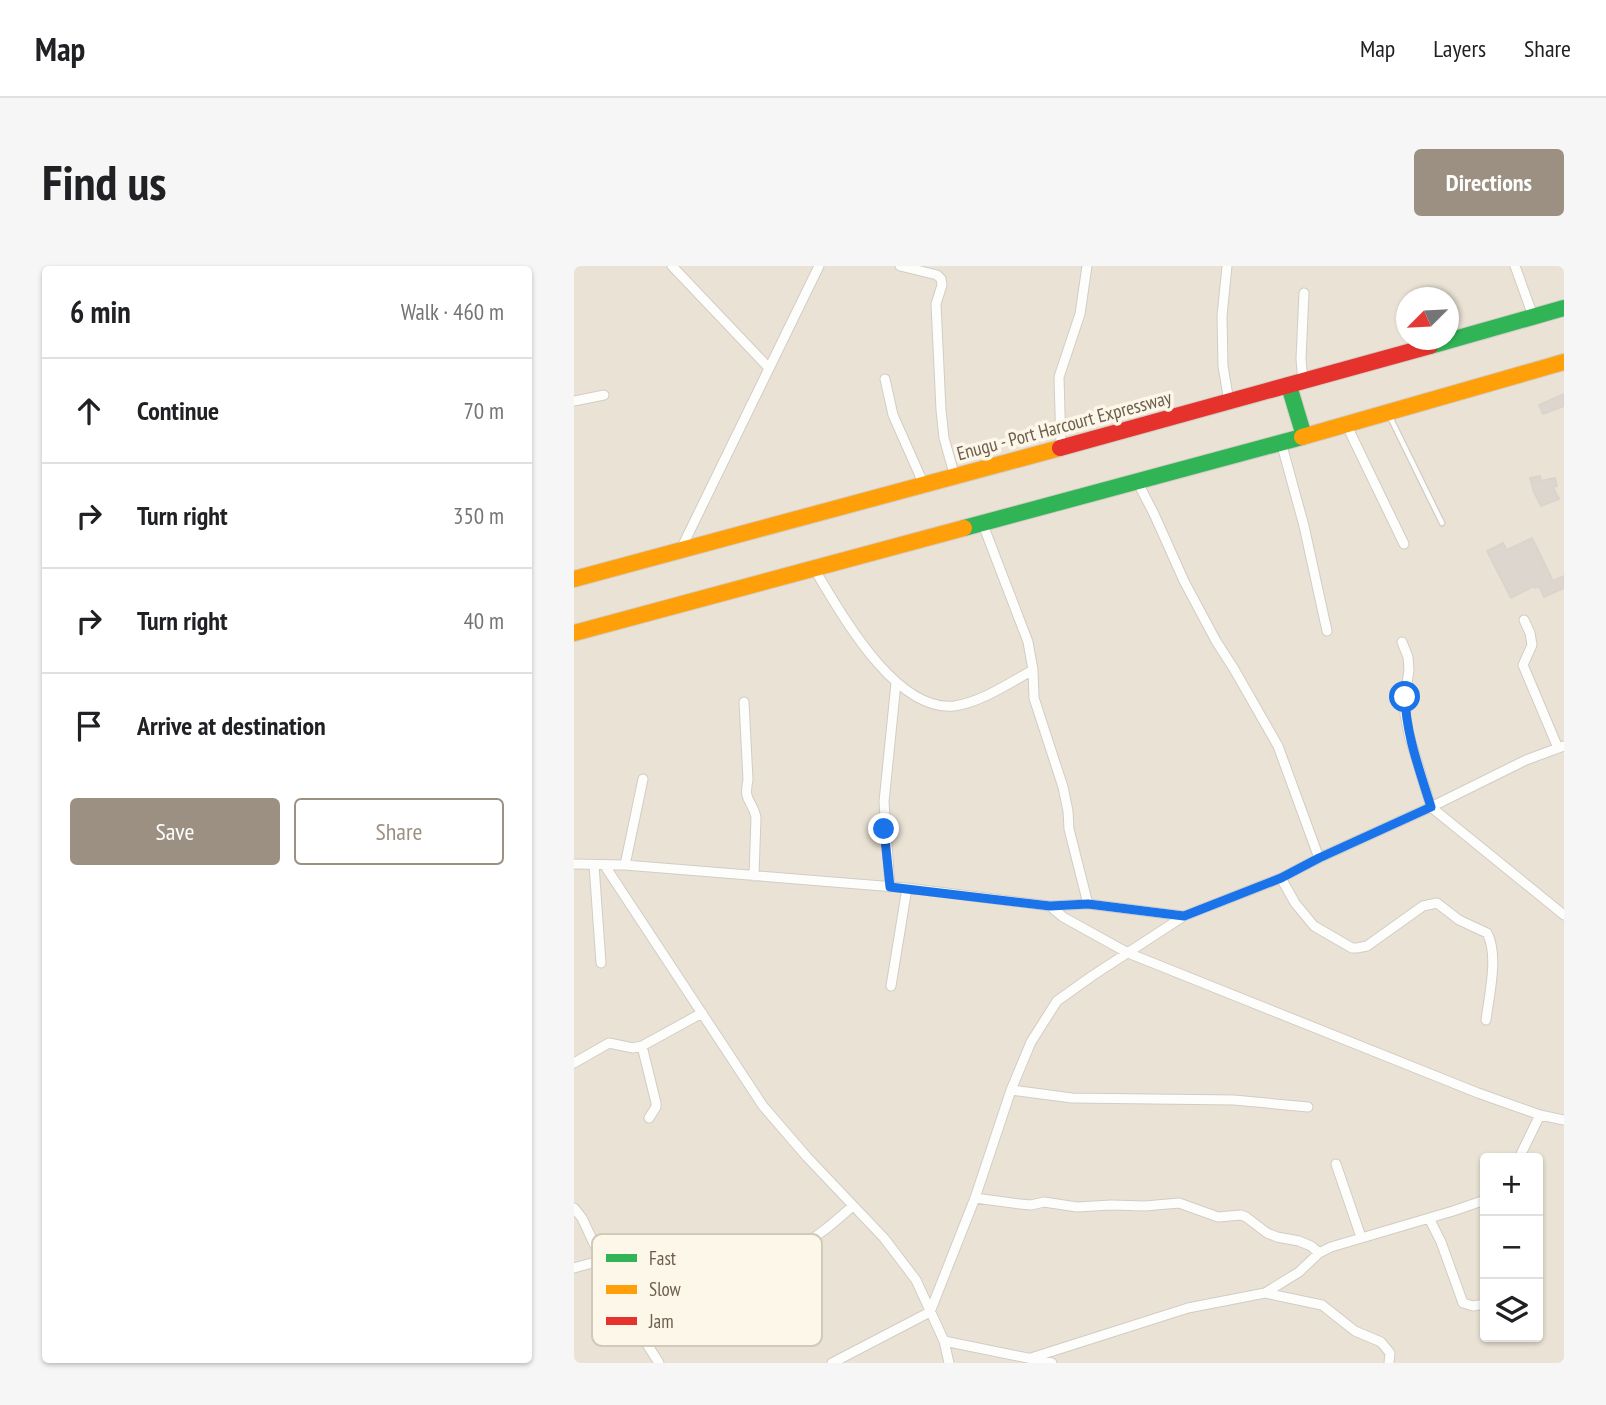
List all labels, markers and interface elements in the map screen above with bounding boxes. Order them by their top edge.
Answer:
text: Map [35,27,85,70]
text: Map [1360,33,1395,64]
text: Layers [1433,33,1486,64]
text: Share [1524,33,1571,64]
button: Directions [1414,149,1564,216]
text: Find us [42,150,166,214]
north arrow [1396,287,1459,350]
text: 6 min [70,292,131,331]
text: Walk · 460 m [401,297,504,326]
street label: Enugu - Port Harcourt Expressway [954,385,1175,465]
icon: ahead [70,392,108,430]
text: Continue [137,394,219,427]
text: 70 m [463,396,504,425]
icon: right [70,497,108,535]
text: Turn right [137,499,228,532]
text: 350 m [453,501,504,530]
icon: right [70,602,108,640]
text: Turn right [137,604,228,637]
text: 40 m [463,606,504,635]
route start [1389,681,1420,712]
icon: arrive [70,707,108,745]
text: Arrive at destination [137,709,326,742]
button: Save [70,798,280,865]
button: Share [294,798,504,865]
route end [868,813,899,844]
map controls [1480,1153,1543,1342]
button: + [1480,1153,1543,1216]
button: − [1480,1216,1543,1279]
legend [592,1234,822,1346]
text: Fast [649,1246,677,1270]
text: Slow [649,1277,682,1301]
button: layers [1480,1279,1543,1342]
text: Jam [648,1309,674,1333]

